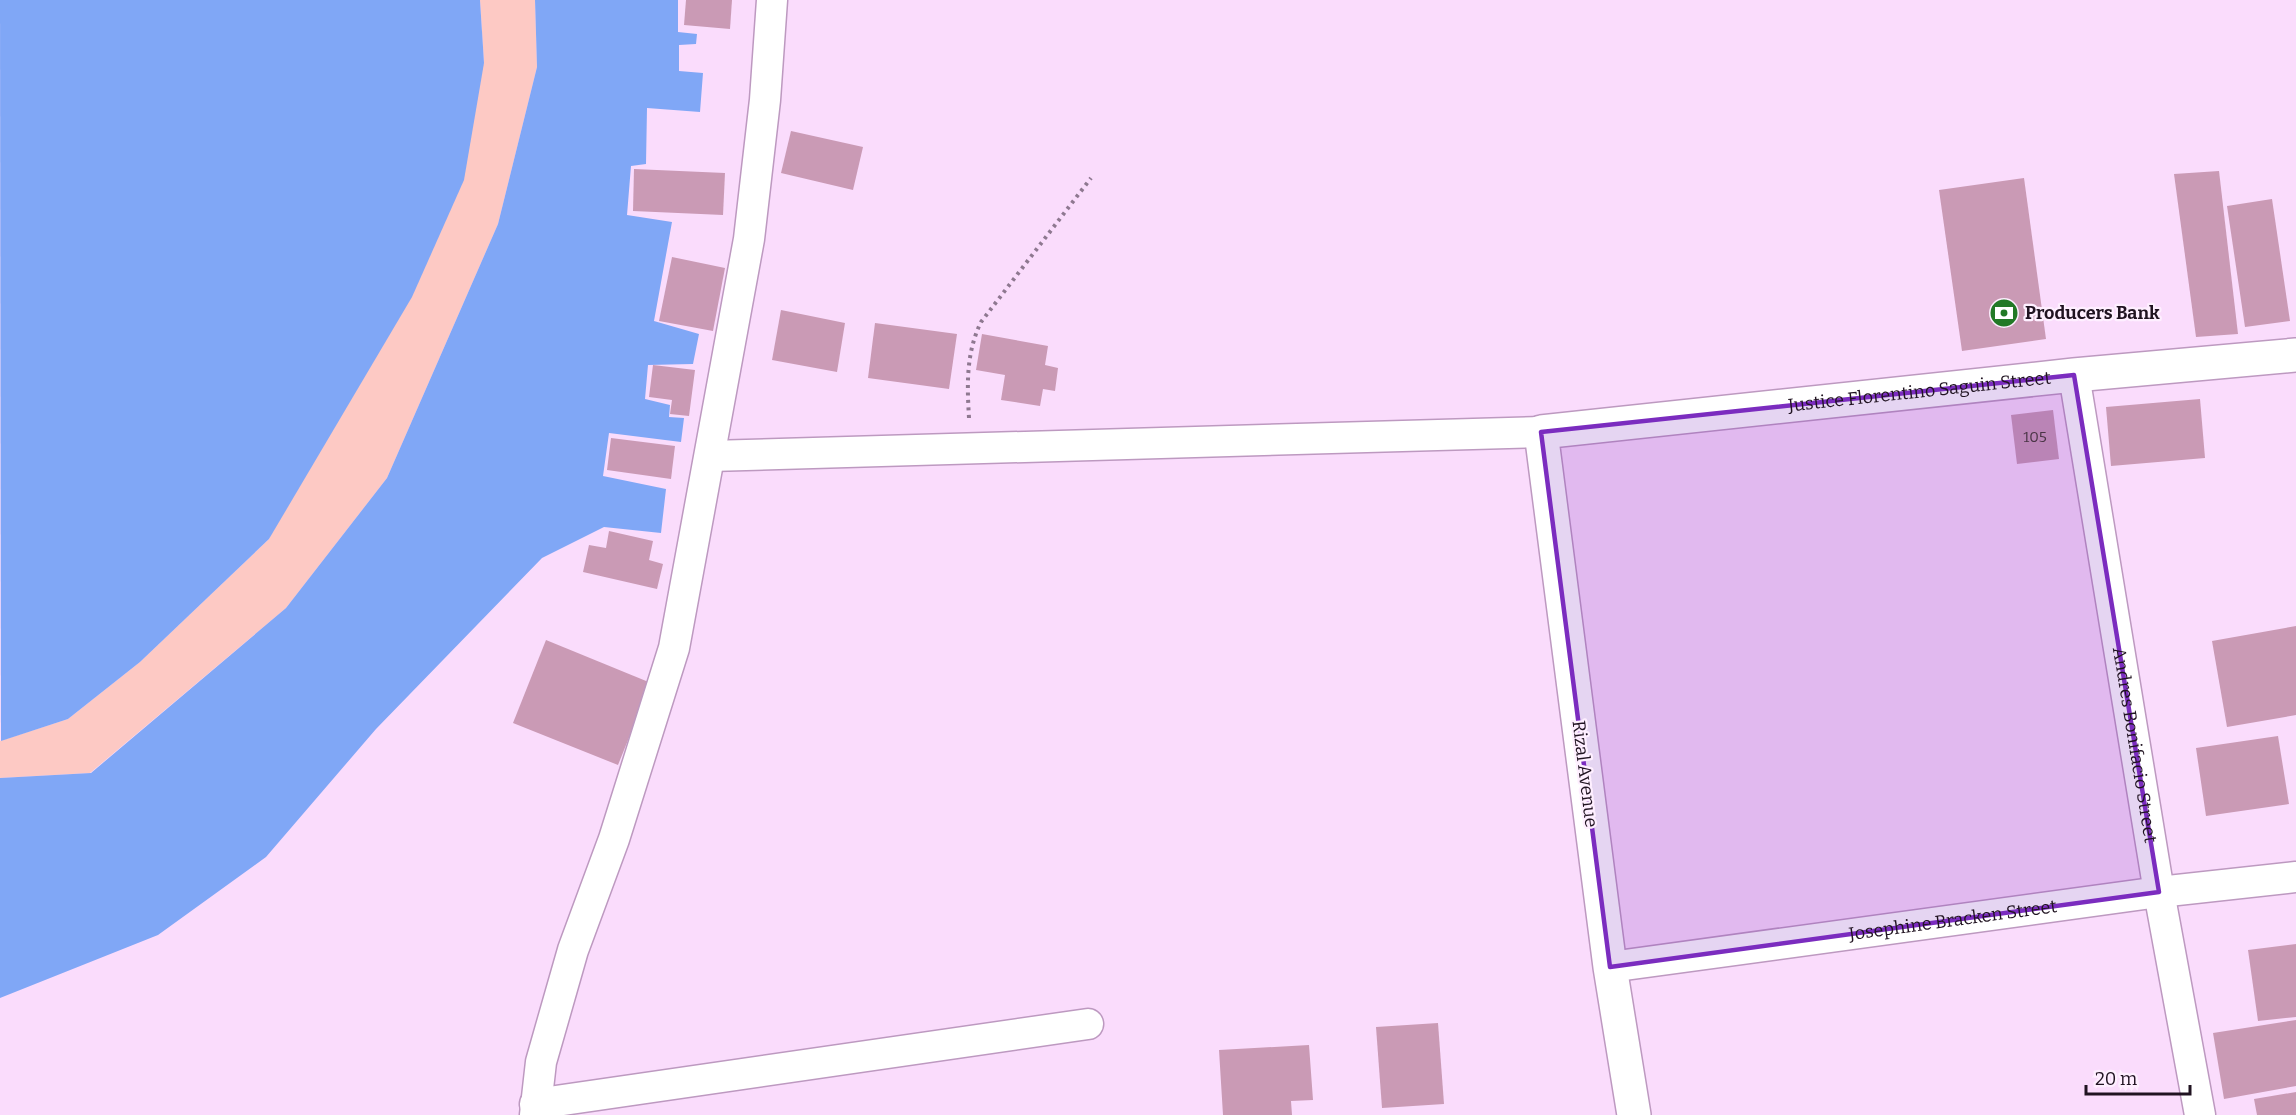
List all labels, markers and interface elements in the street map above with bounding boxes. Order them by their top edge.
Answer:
bank icon: Producers Bank [1988,297,2020,329]
place label: Producers Bank [2025,302,2160,324]
street label: Justice Florentino Saguin Street [1786,366,2052,417]
house number: 105 [2023,428,2047,446]
street label: Andres Bonifacio Street [2108,646,2162,845]
street label: Rizal Avenue [1568,719,1602,829]
street label: Josephine Bracken Street [1847,895,2059,945]
scale bar [2086,1058,2190,1096]
text: 20 m [2095,1068,2137,1090]

